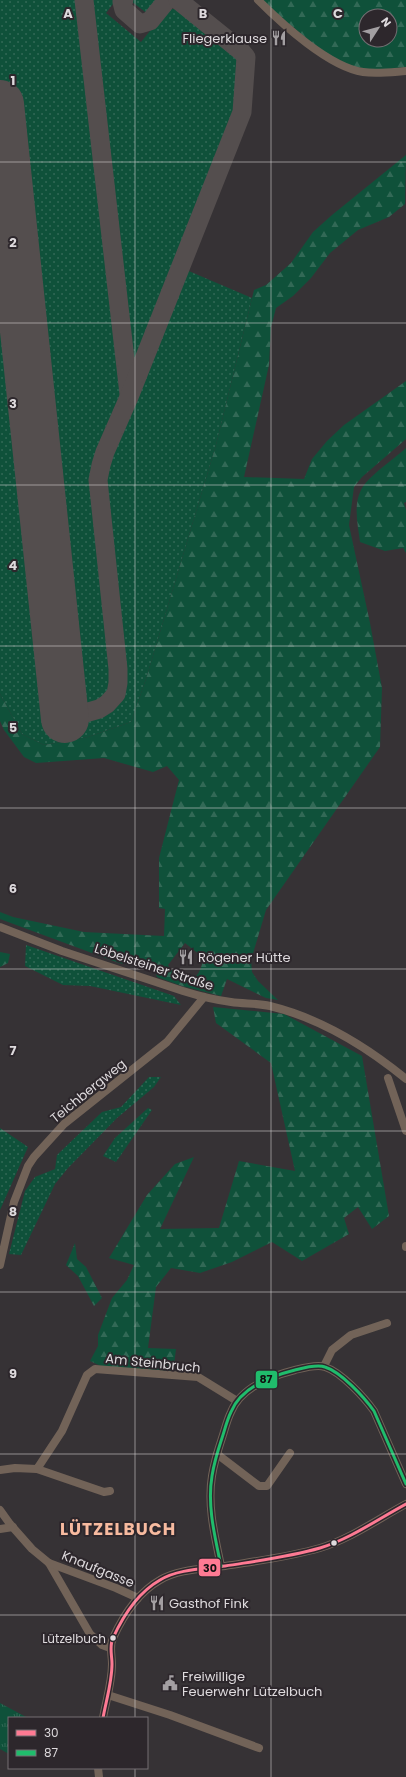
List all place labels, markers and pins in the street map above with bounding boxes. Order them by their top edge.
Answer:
place label: Fliegerklause [182,29,267,48]
restaurant icon: Fliegerklause [270,29,288,47]
restaurant icon: Rögener Hütte [177,948,195,966]
place label: Rögener Hütte [198,948,291,967]
unlabelled marker [329,1538,339,1548]
restaurant icon: Gasthof Fink [148,1594,166,1612]
place label: Gasthof Fink [169,1594,249,1613]
place label: Lützelbuch [42,1630,106,1647]
marker: Lützelbuch [108,1633,118,1643]
place label: Freiwillige Feuerwehr Lützelbuch [182,1667,322,1701]
public building icon: Freiwillige Feuerwehr Lützelbuch [161,1674,179,1692]

